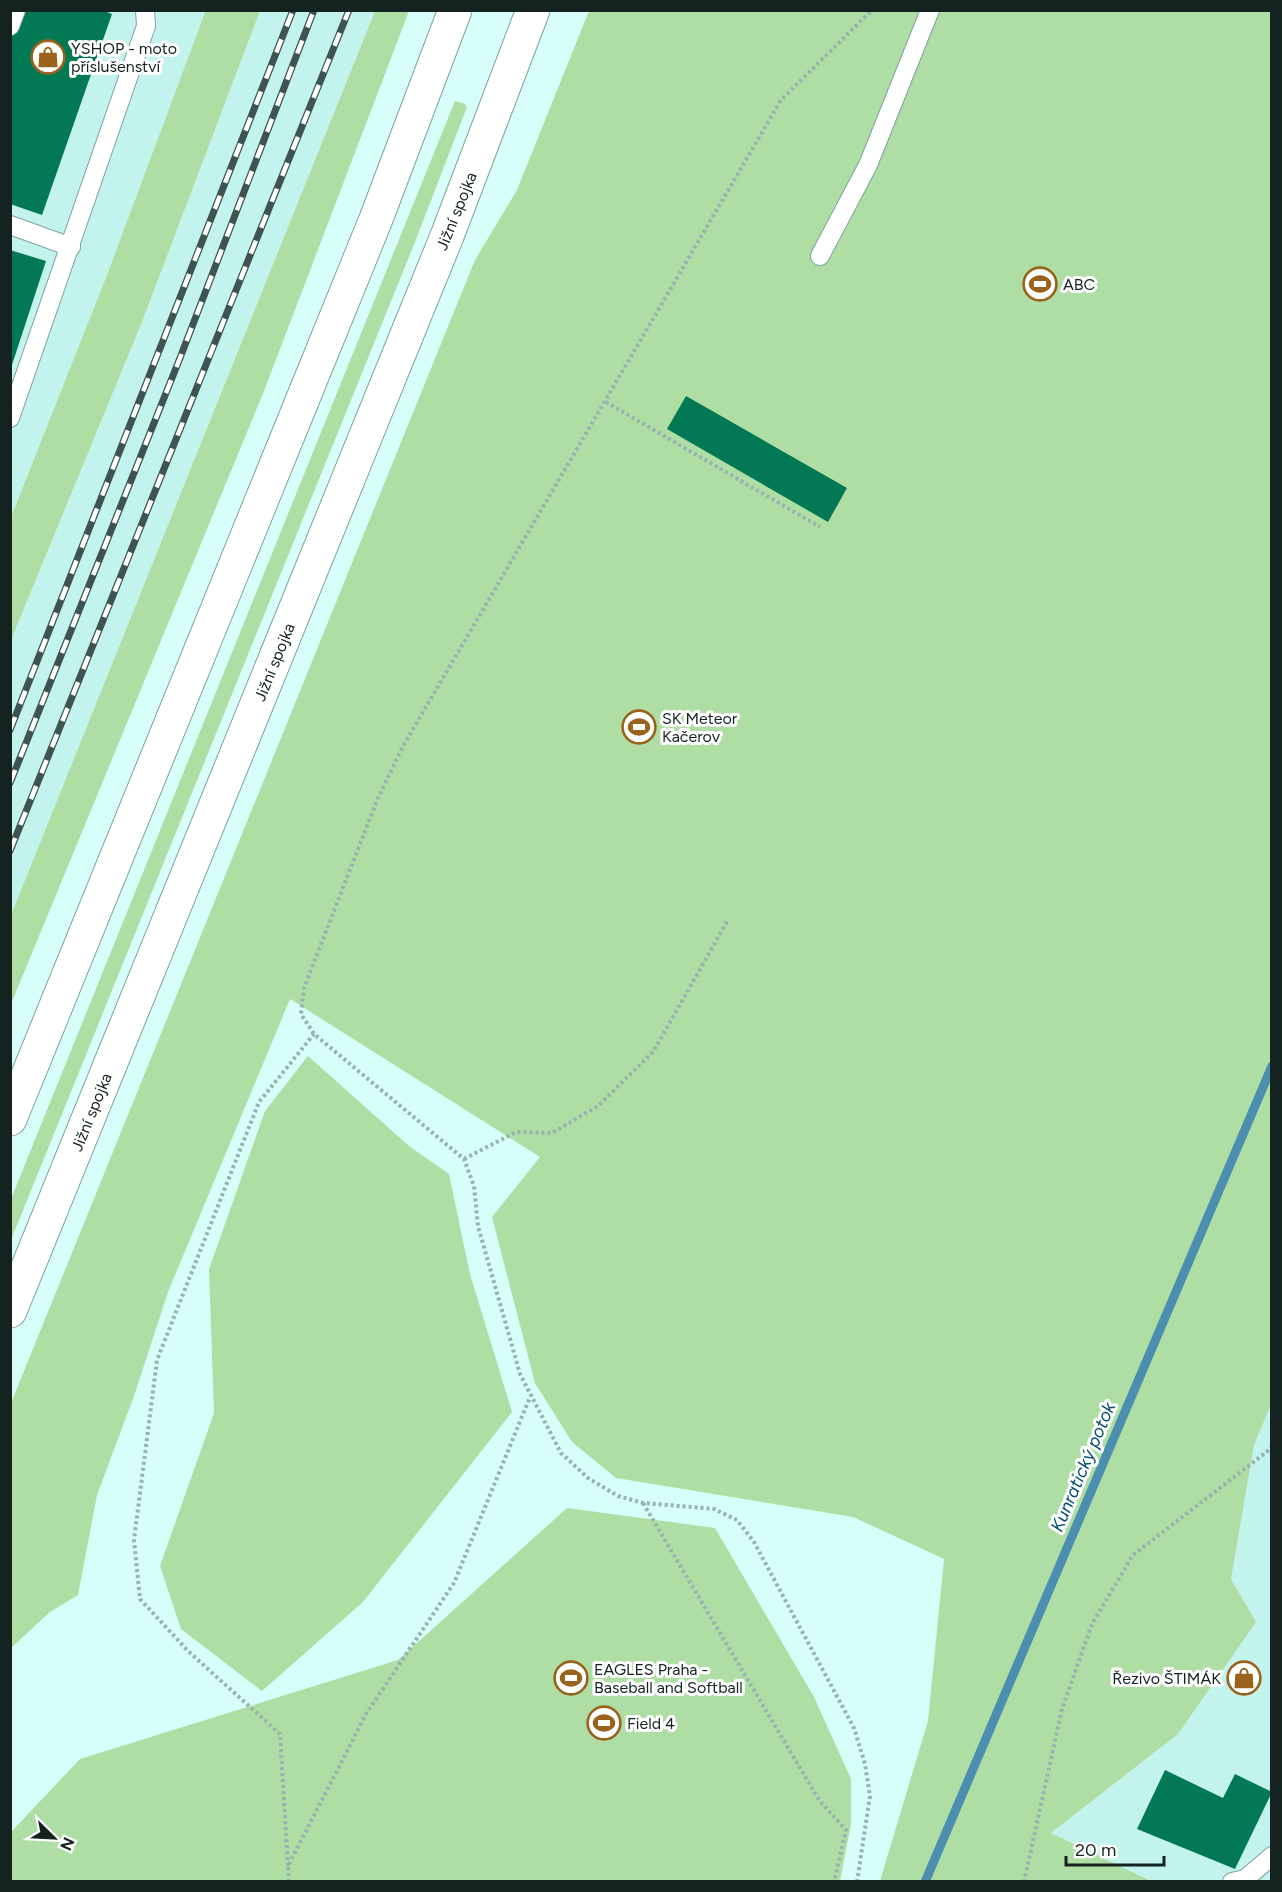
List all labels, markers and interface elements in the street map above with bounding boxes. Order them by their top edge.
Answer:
shop icon: YSHOP - moto příslušenství [30,39,66,75]
place label: YSHOP - moto příslušenství [71,39,177,76]
street label: Jižní spojka [432,169,481,253]
sports icon: ABC [1022,266,1058,302]
place label: ABC [1063,275,1095,294]
street label: Jižní spojka [250,620,299,704]
sports icon: SK Meteor Kačerov [621,709,657,745]
place label: SK Meteor Kačerov [662,709,738,746]
street label: Jižní spojka [67,1070,116,1154]
water label: Kunratický potok [1046,1398,1121,1535]
sports icon: EAGLES Praha - Baseball and Softball [553,1660,589,1696]
place label: EAGLES Praha - Baseball and Softball [594,1660,743,1697]
shop icon: Řezivo ŠTIMÁK [1226,1660,1262,1696]
place label: Řezivo ŠTIMÁK [1112,1669,1221,1688]
sports icon: Field 4 [586,1705,622,1741]
place label: Field 4 [627,1714,675,1733]
north arrow [24,1808,84,1868]
scale bar [1066,1829,1164,1867]
text: N [56,1834,78,1853]
text: 20 m [1075,1839,1116,1861]

